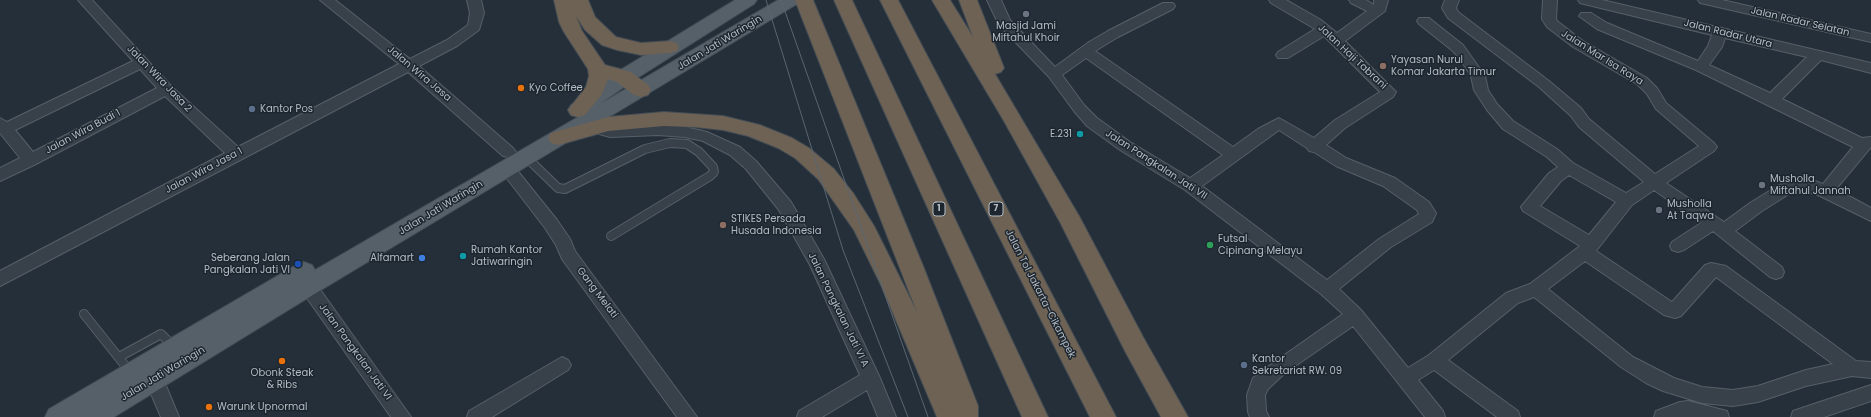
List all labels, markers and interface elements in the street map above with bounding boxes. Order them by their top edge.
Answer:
street label: Jalan Radar Selatan [1749,5,1851,39]
marker: Masjid Jami Miftahul Khoir [1021,9,1031,19]
street label: Jalan Jati Waringin [676,13,764,73]
street label: Jalan Radar Utara [1683,17,1773,51]
place label: Masjid Jami Miftahul Khoir [992,20,1060,44]
street label: Jalan Haji Tabrani [1315,22,1389,92]
street label: Jalan Mar Isa Raya [1559,28,1645,88]
street label: Jalan Wira Jasa 2 [124,43,194,115]
street label: Jalan Wira Jasa [385,44,453,104]
place label: Yayasan Nurul Komar Jakarta Timur [1391,54,1496,78]
marker: Yayasan Nurul Komar Jakarta Timur [1378,61,1388,71]
place label: Kyo Coffee [529,82,583,94]
marker: Kyo Coffee [516,83,526,93]
place label: Kantor Pos [260,103,313,115]
marker: Kantor Pos [247,104,257,114]
street label: Jalan Wira Budi 1 [43,107,123,157]
place label: E.231 [1050,128,1072,140]
street label: Jalan Pangkalan Jati VII [1103,128,1209,202]
marker: E.231 [1075,129,1085,139]
street label: Jalan Wira Jasa 1 [163,146,245,196]
place label: Musholla Miftahul Jannah [1770,173,1851,196]
street label: Jalan Jati Waringin [397,178,485,238]
marker: Musholla Miftahul Jannah [1757,180,1767,190]
place label: Musholla At Taqwa [1667,198,1714,222]
road number: 1 [933,202,945,216]
road number: 7 [989,202,1003,216]
marker: Musholla At Taqwa [1654,205,1664,215]
place label: STIKES Persada Husada Indonesia [731,213,822,236]
marker: STIKES Persada Husada Indonesia [718,220,728,230]
street label: Jalan Tol Jakarta–Cikampek [1002,228,1078,360]
place label: Futsal Cipinang Melayu [1218,233,1302,256]
marker: Futsal Cipinang Melayu [1205,240,1215,250]
place label: Rumah Kantor Jatiwaringin [471,244,543,268]
marker: Rumah Kantor Jatiwaringin [458,251,468,261]
street label: Jalan Pangkalan Jati VI A [805,251,871,369]
place label: Seberang Jalan Pangkalan Jati VI [204,252,290,276]
place label: Alfamart [370,252,414,264]
marker: Alfamart [417,253,427,263]
marker: Seberang Jalan Pangkalan Jati VI [293,259,303,269]
street label: Gang Melati [574,265,620,321]
street label: Jalan Pangkalan Jati VI [316,301,394,403]
street label: Jalan Jati Waringin [119,344,207,404]
place label: Kantor Sekretariat RW. 09 [1252,353,1342,376]
marker: Obonk Steak & Ribs [277,356,287,366]
marker: Kantor Sekretariat RW. 09 [1239,360,1249,370]
place label: Obonk Steak & Ribs [251,367,313,390]
place label: Warunk Upnormal [217,401,307,413]
marker: Warunk Upnormal [204,402,214,412]

